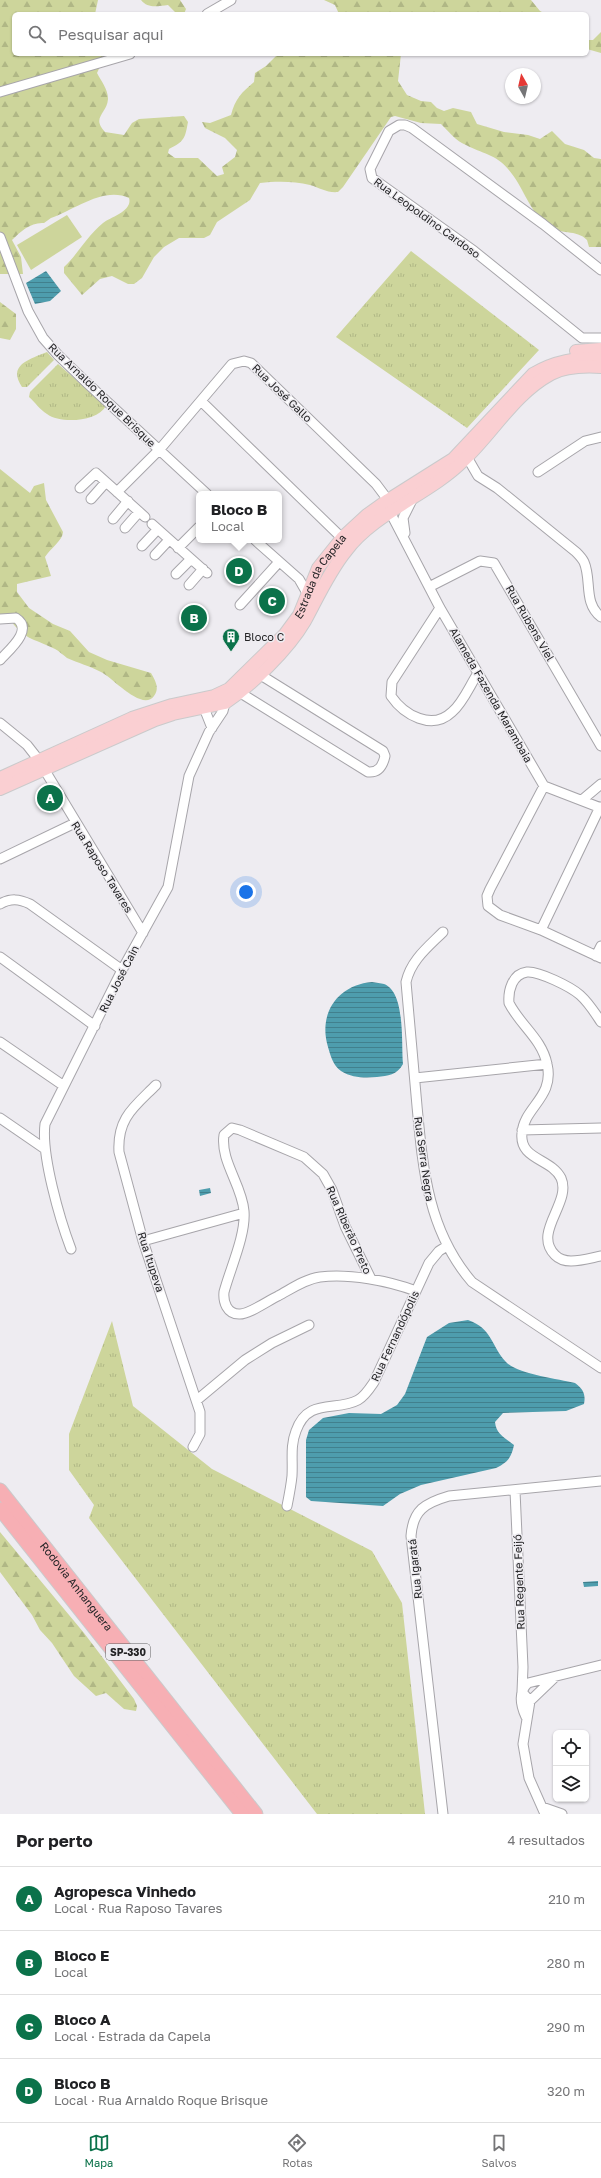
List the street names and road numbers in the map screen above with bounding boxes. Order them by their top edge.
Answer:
street label: Rua Leopoldino Cardoso [372,175,483,261]
street label: Rua Arnaldo Roque Brisque [46,340,159,449]
street label: Rua José Gallo [250,361,315,425]
street label: Estrada da Capela [291,531,349,621]
street label: Rua Rubens Viel [503,582,558,663]
street label: Alameda Fazenda Marambaia [447,625,535,765]
street label: Rua Raposo Tavares [69,819,136,915]
street label: Rua José Cain [96,943,141,1015]
street label: Rua Serra Negra [412,1116,437,1202]
street label: Rua Riberão Preto [324,1184,375,1276]
street label: Rua Itupeva [136,1230,167,1294]
street label: Rua Fernandópolis [368,1288,421,1383]
street label: Rua Regente Feijó [510,1534,527,1630]
street label: Rua Igaratá [405,1538,424,1600]
street label: Rodovia Anhanguera [38,1539,116,1633]
road number: SP-330 [106,1644,150,1660]

